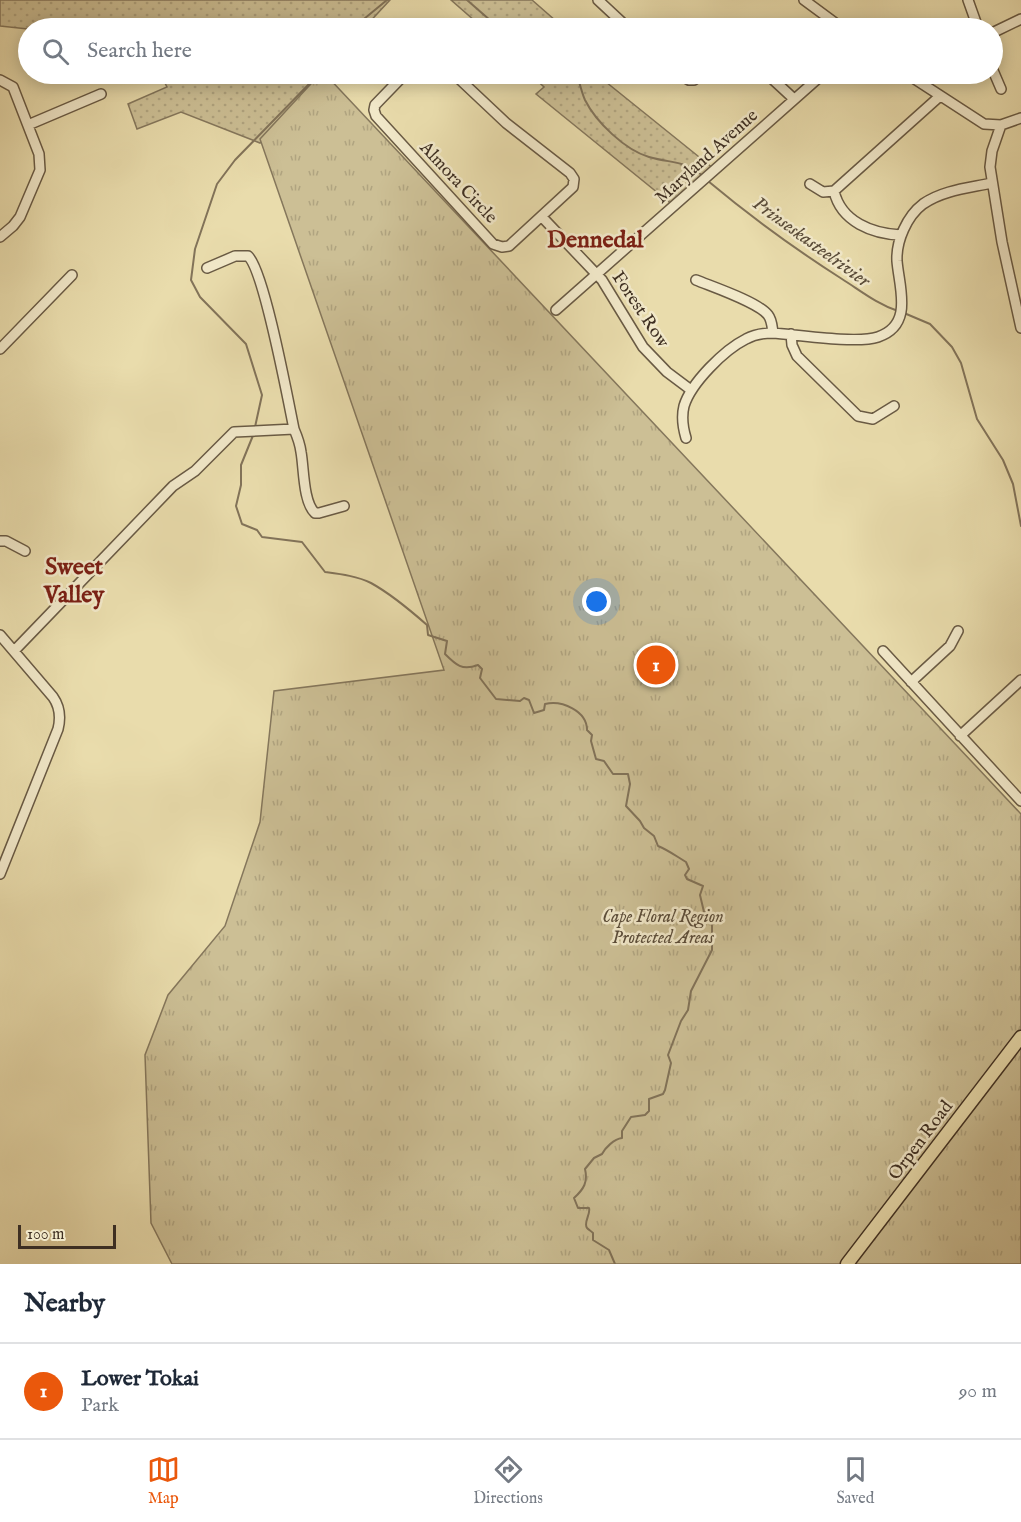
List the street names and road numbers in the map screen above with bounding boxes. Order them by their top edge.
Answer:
street label: Maryland Avenue [651,105,763,209]
street label: Almora Circle [413,136,502,229]
street label: Forest Row [606,267,674,353]
street label: Orpen Road [884,1096,959,1185]

